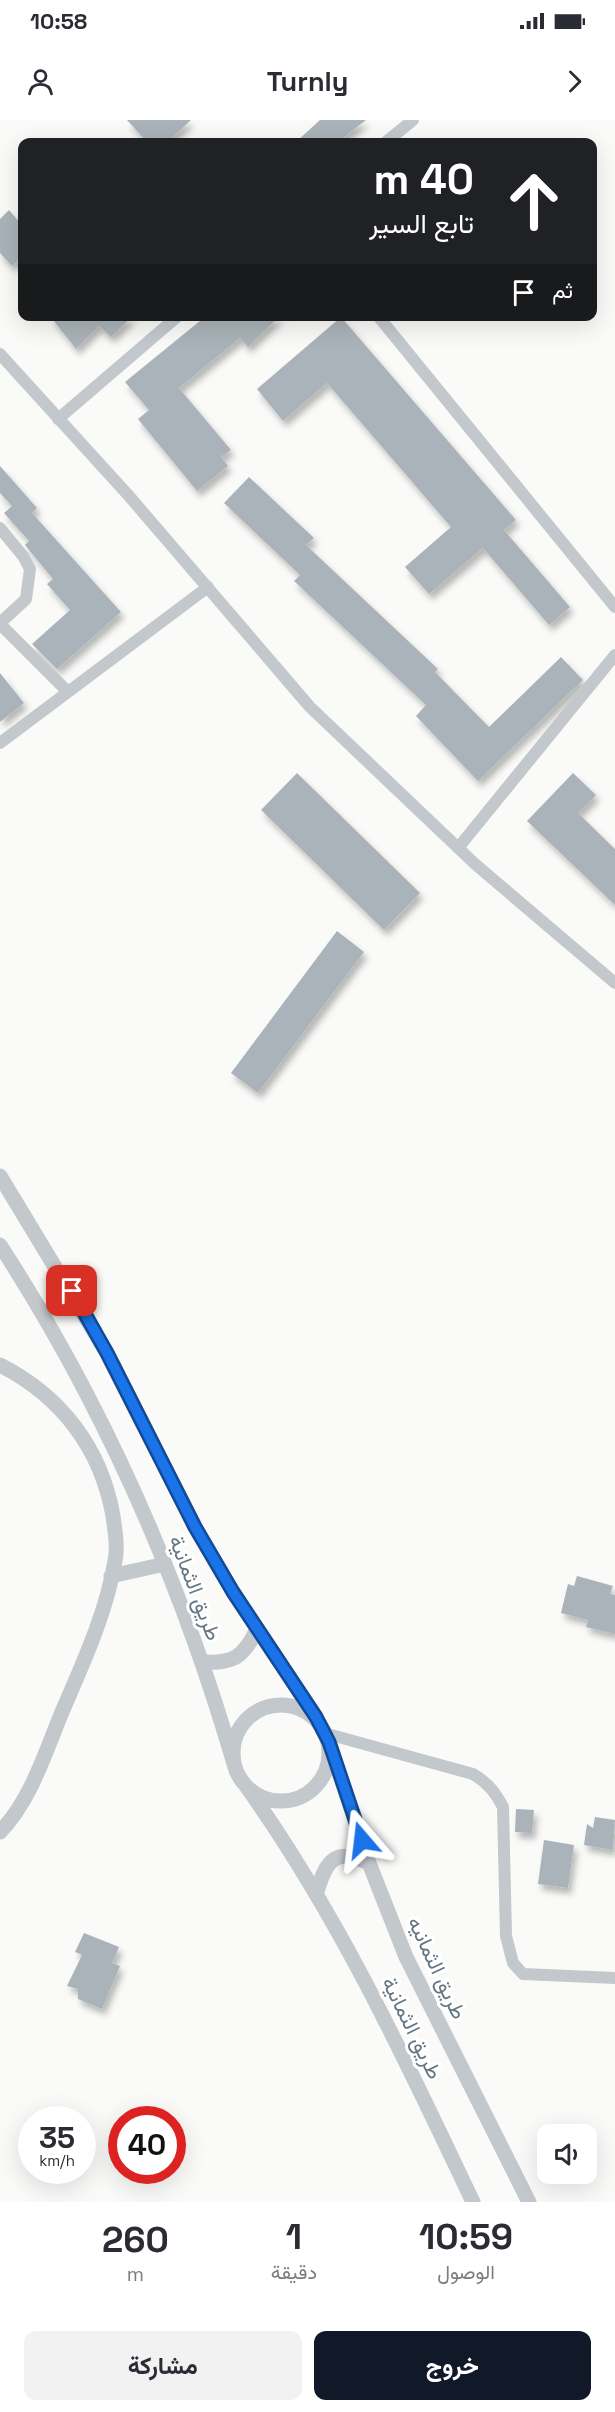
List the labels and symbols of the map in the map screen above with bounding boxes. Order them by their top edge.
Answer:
pin [46,1265,97,1316]
street label: طريق الثمانية [163,1531,228,1644]
position arrow [330,1808,394,1872]
street label: طريق الثمانيه [402,1912,473,2024]
street label: طريق الثمانية [376,1972,449,2083]
speed limit sign: 40 [108,2106,186,2184]

